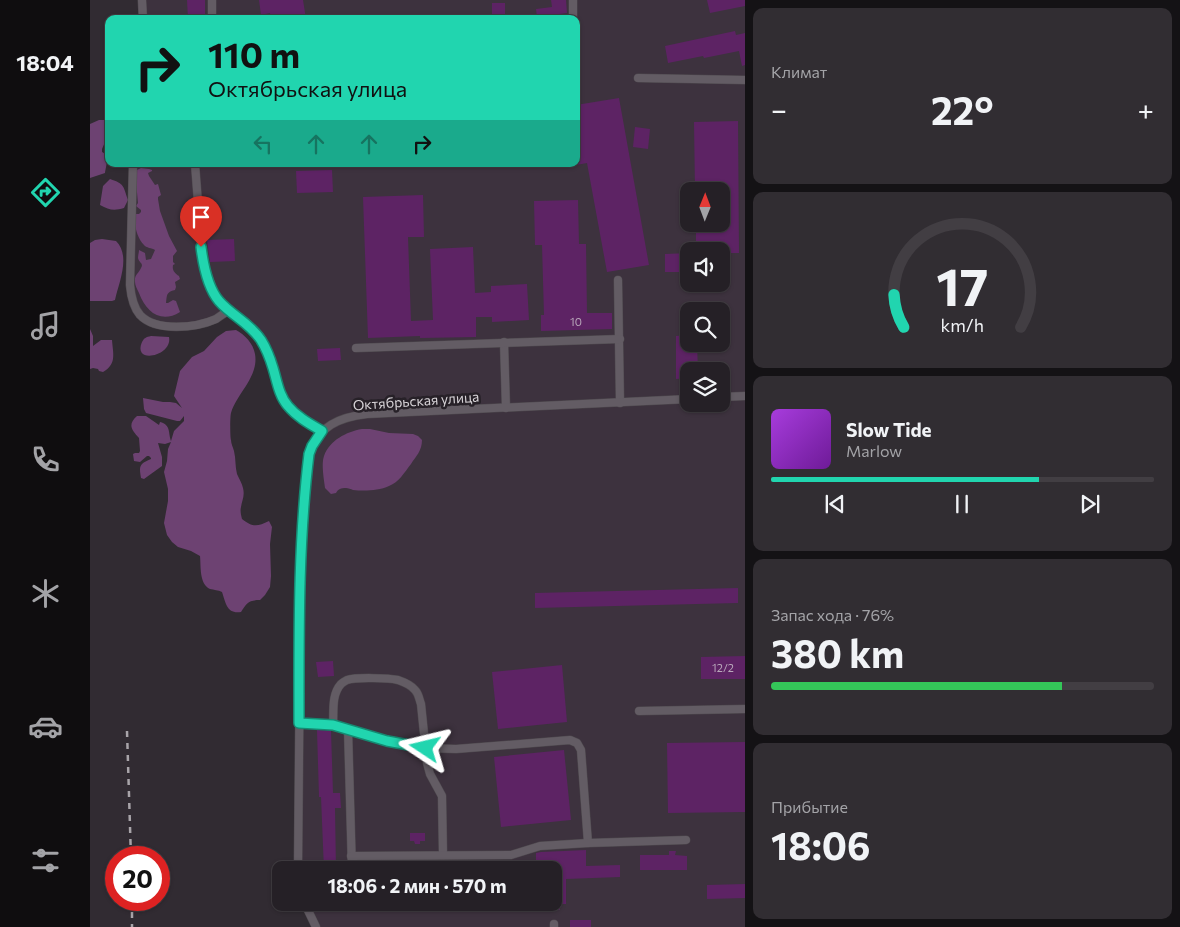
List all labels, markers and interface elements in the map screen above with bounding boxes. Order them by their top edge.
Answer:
text: 110 m [208,32,300,75]
icon: right [125,35,190,100]
text: 18:04 [16,49,74,76]
text: Климат [771,62,827,81]
text: Октябрьская улица [208,75,407,102]
text: 22° [931,86,994,133]
text: − [771,92,787,126]
text: + [1138,92,1154,126]
icon: left [249,130,277,158]
icon: ahead [302,130,330,158]
icon: ahead [355,130,383,158]
icon: right [408,130,436,158]
icon: directions [28,175,63,210]
north arrow [680,182,730,232]
map controls [680,182,730,412]
pin [180,196,222,247]
icon: arrive [187,203,215,231]
button: sound [680,242,730,292]
text: 17 [936,253,989,317]
button: search [680,302,730,352]
icon: music [28,308,63,343]
text: km/h [941,314,984,336]
house number: 10 [570,315,582,328]
button: layers [680,362,730,412]
street label: Октябрьская улица [352,388,480,413]
text: Slow Tide [846,418,932,441]
text: Marlow [846,441,902,460]
icon: phone [28,442,63,477]
icon: previous [821,490,849,518]
icon: pause [948,490,976,518]
icon: next [1076,490,1104,518]
icon: climate [28,576,63,611]
text: Запас хода · 76% [771,605,894,624]
text: 380 km [771,629,904,676]
house number: 12/2 [712,661,734,674]
icon: car [28,709,63,744]
position arrow [398,721,450,773]
text: Прибытие [771,797,848,816]
text: 18:06 [771,821,870,868]
icon: filters [28,843,63,878]
speed limit sign: 20 [105,846,170,911]
text: 18:06 · 2 мин · 570 m [327,874,507,897]

